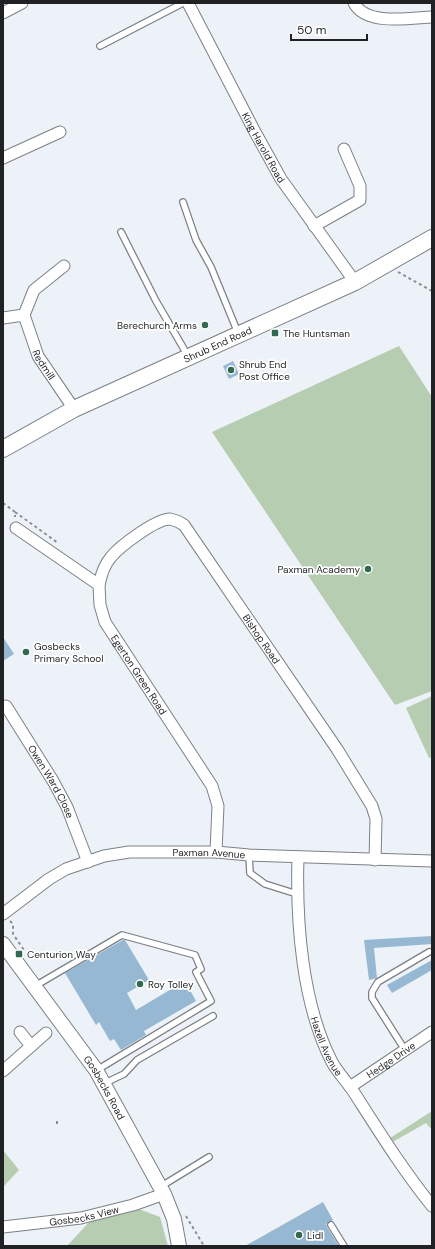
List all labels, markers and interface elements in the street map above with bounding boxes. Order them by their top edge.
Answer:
scale bar [291,16,367,42]
text: 50 m [297,22,326,38]
street label: King Harold Road [239,110,288,186]
place label: Berechurch Arms [117,319,197,332]
marker: Berechurch Arms [200,320,210,330]
street label: Shrub End Road [182,324,254,366]
place label: The Huntsman [283,327,350,340]
marker: The Huntsman [270,328,280,338]
street label: Redmill [29,348,58,382]
place label: Shrub End Post Office [239,358,290,383]
marker: Shrub End Post Office [226,365,236,375]
place label: Paxman Academy [277,563,360,576]
marker: Paxman Academy [363,564,373,574]
street label: Bishop Road [240,612,283,666]
street label: Egerton Green Road [108,632,170,717]
place label: Gosbecks Primary School [34,640,104,665]
marker: Gosbecks Primary School [21,647,31,657]
street label: Owen Ward Close [25,742,77,820]
street label: Paxman Avenue [173,846,246,862]
place label: Centurion Way [27,948,96,961]
marker: Centurion Way [14,949,24,959]
place label: Roy Tolley [148,978,194,991]
marker: Roy Tolley [135,979,145,989]
street label: Hazell Avenue [308,1015,345,1079]
street label: Hedge Drive [364,1039,418,1081]
street label: Gosbecks Road [81,1053,128,1122]
street label: Gosbecks View [49,1203,121,1229]
place label: Lidl [307,1229,323,1242]
marker: Lidl [294,1230,304,1240]

